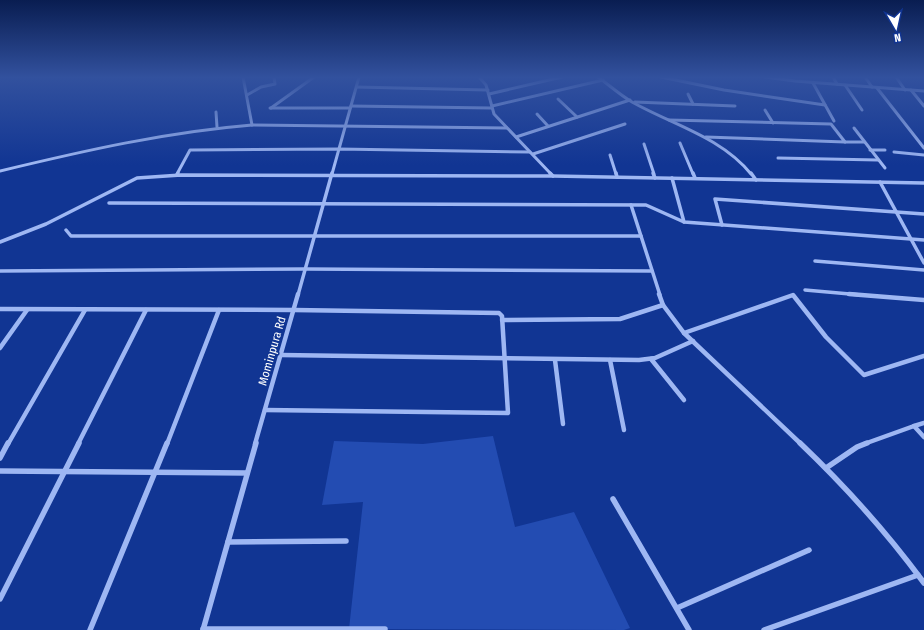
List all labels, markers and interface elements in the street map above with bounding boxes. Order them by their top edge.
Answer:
north arrow [876,8,916,48]
text: N [893,30,902,44]
street label: Mominpura Rd [255,315,289,387]

